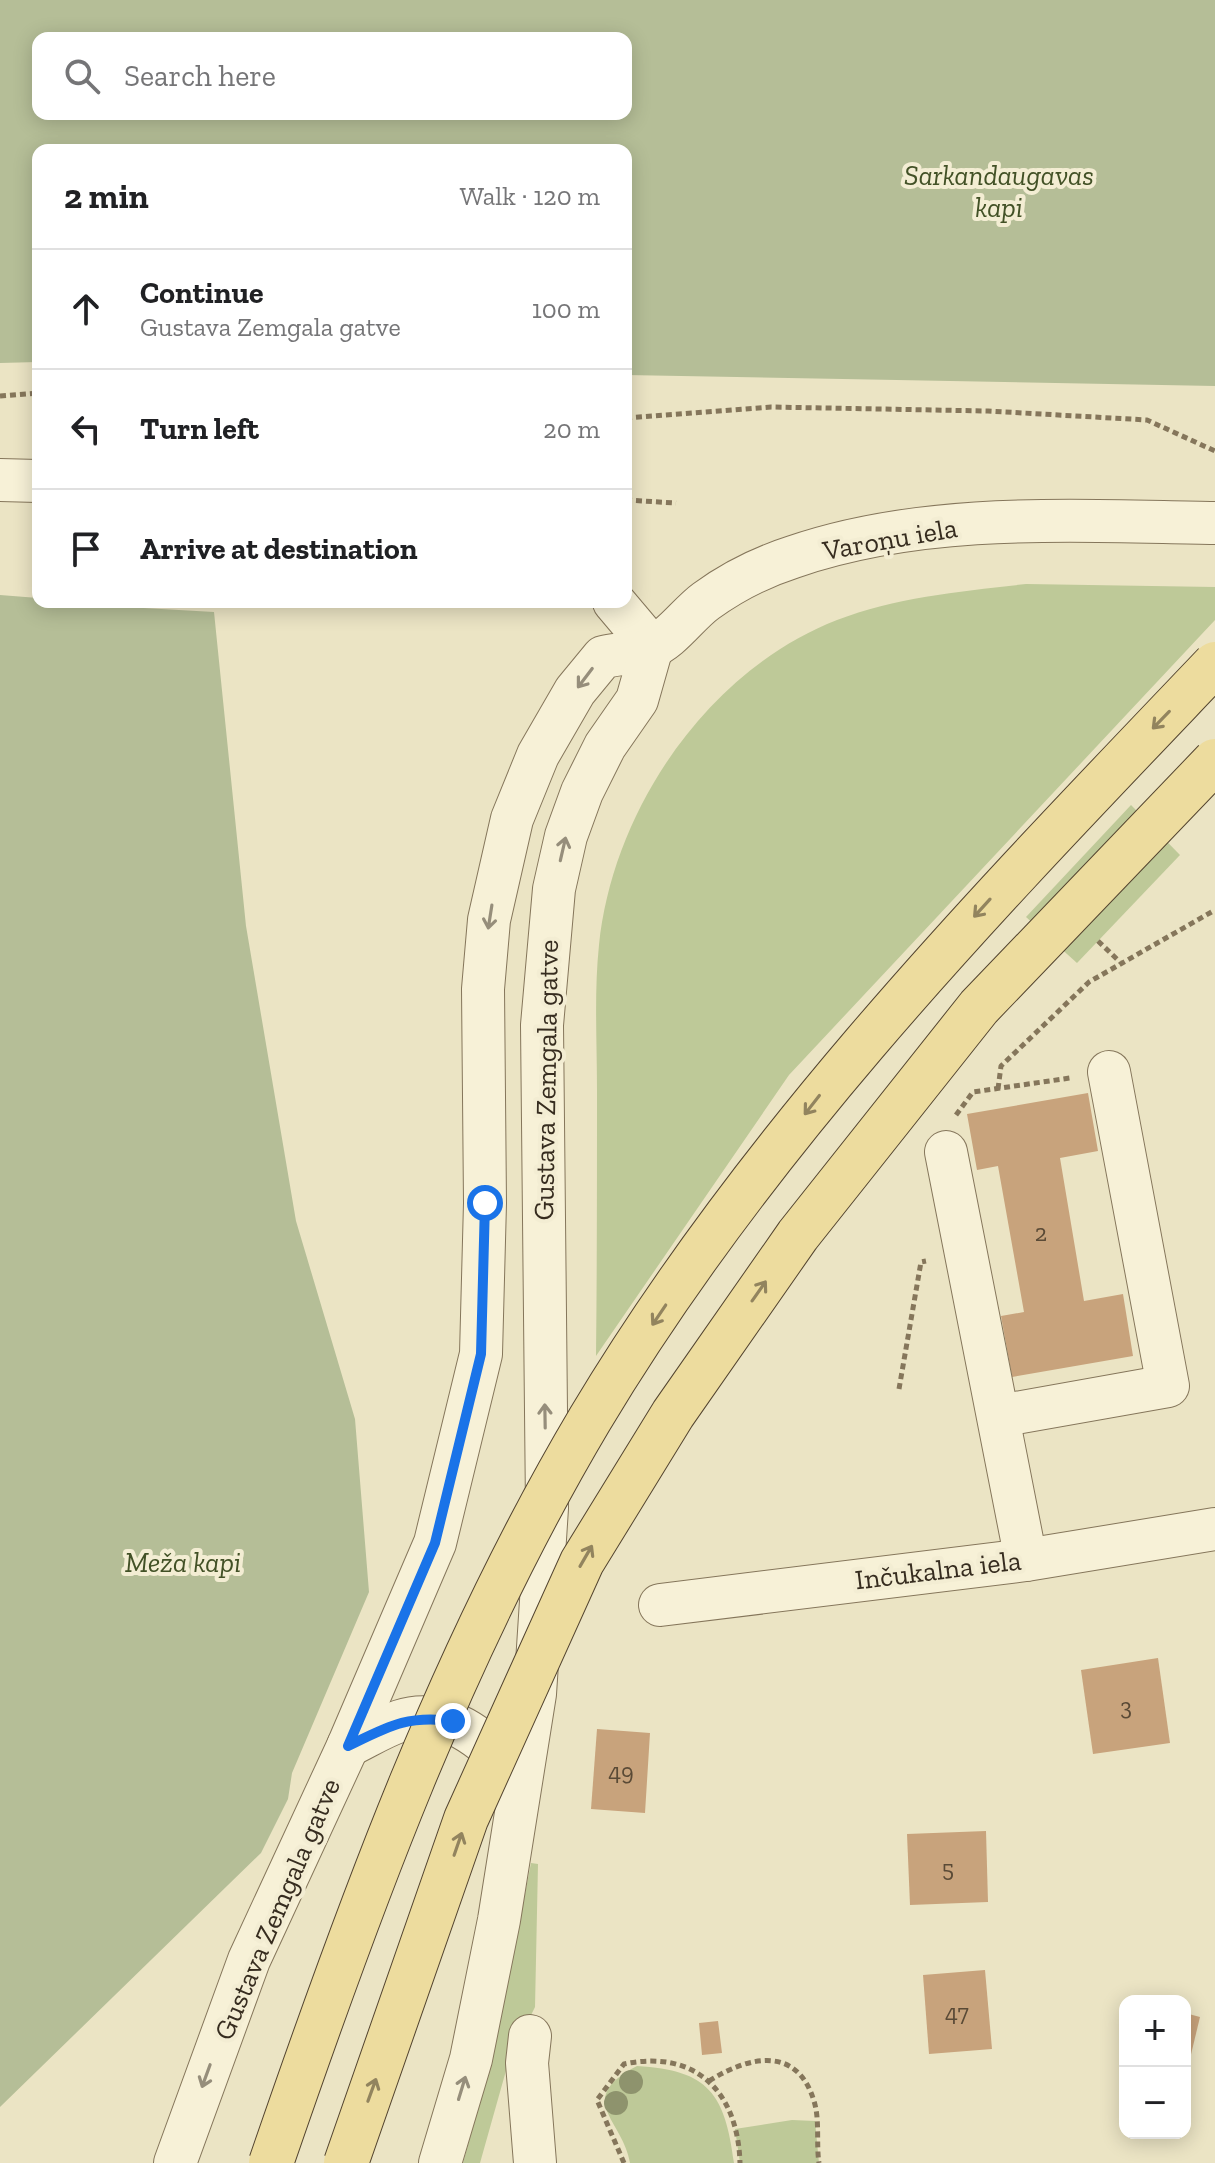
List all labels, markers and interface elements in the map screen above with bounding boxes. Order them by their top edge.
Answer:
search box [32,32,632,120]
icon: search [60,54,104,98]
text: Search here [124,58,276,94]
park label: Sarkandaugavas kapi [904,159,1094,224]
text: 2 min [64,176,149,217]
text: Walk · 120 m [460,180,600,212]
text: Continue [140,275,264,311]
icon: ahead [64,287,108,331]
text: 100 m [532,293,600,325]
text: Gustava Zemgala gatve [140,311,401,343]
icon: left [64,407,108,451]
text: Turn left [140,411,259,447]
text: 20 m [543,413,600,445]
street label: Varoņu iela [819,511,960,567]
icon: arrive [64,527,108,571]
text: Arrive at destination [140,531,417,567]
one-way arrow [576,667,593,688]
one-way arrow [1152,710,1171,729]
one-way arrow [556,837,571,863]
one-way arrow [973,898,991,918]
one-way arrow [482,904,497,929]
street label: Gustava Zemgala gatve [527,939,565,1221]
one-way arrow [803,1094,821,1115]
route start [467,1185,503,1221]
house number: 2 [1035,1218,1047,1247]
one-way arrow [751,1281,767,1303]
one-way arrow [651,1304,668,1326]
one-way arrow [537,1403,552,1430]
street label: Inčukalna iela [853,1543,1023,1597]
one-way arrow [578,1545,594,1568]
park label: Meža kapi [125,1546,241,1579]
house number: 3 [1120,1692,1132,1721]
route end [435,1703,471,1739]
house number: 49 [608,1757,634,1786]
street label: Gustava Zemgala gatve [207,1773,347,2045]
one-way arrow [451,1832,466,1857]
house number: 5 [942,1854,954,1883]
map controls [1119,1995,1191,2139]
button: + [1119,1995,1191,2067]
house number: 47 [945,1998,969,2027]
one-way arrow [198,2063,212,2088]
button: − [1119,2067,1191,2139]
one-way arrow [455,2076,470,2102]
one-way arrow [366,2078,380,2103]

